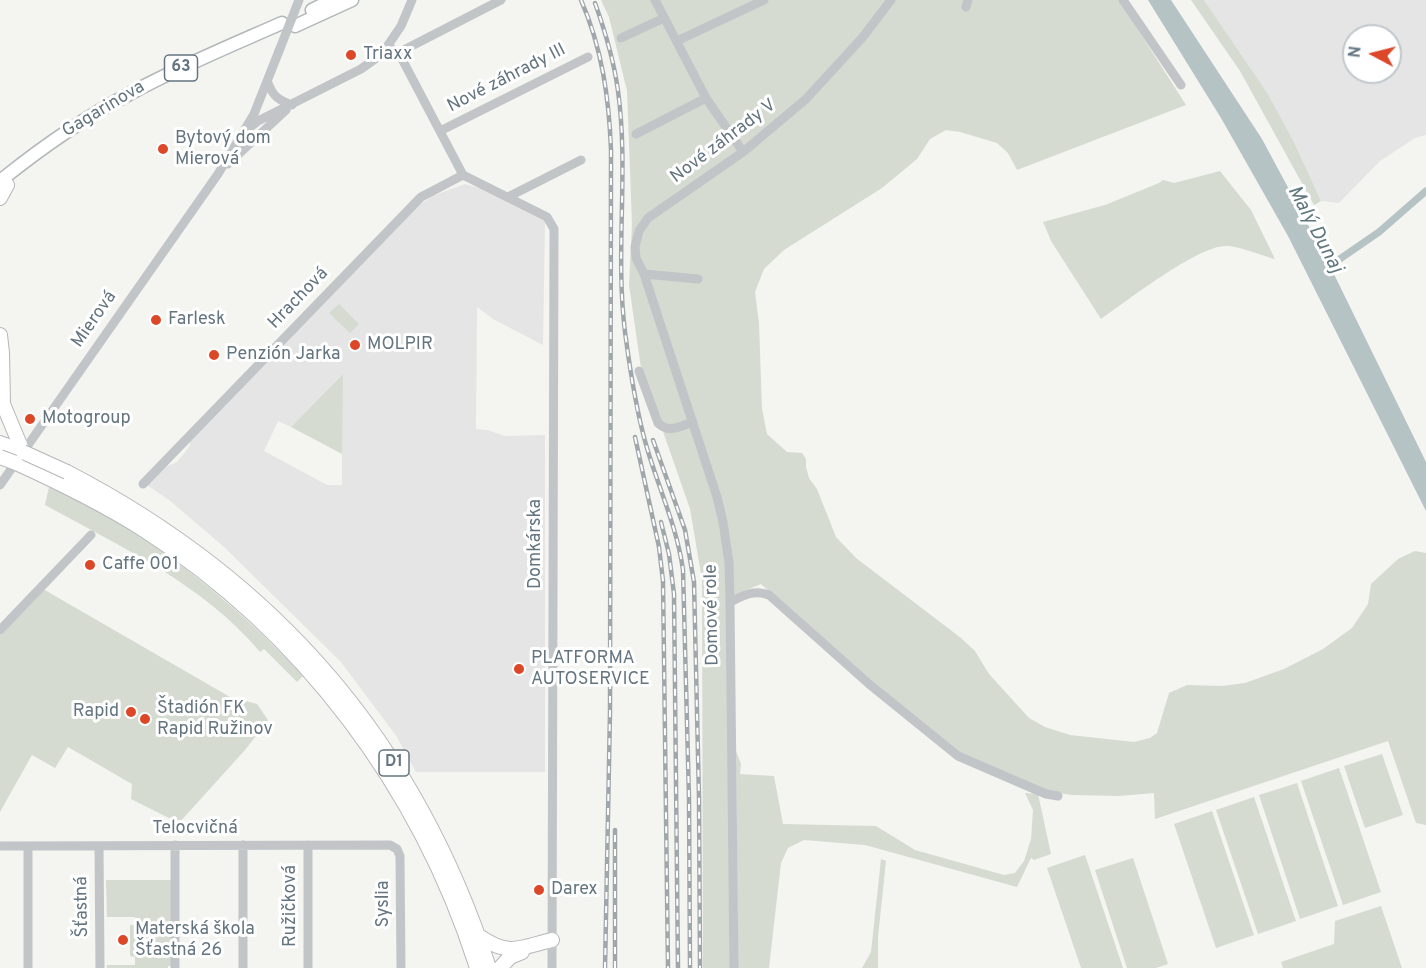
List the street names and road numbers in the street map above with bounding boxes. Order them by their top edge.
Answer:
street label: Nové záhrady III [444,40,570,118]
road number: 63 [164,55,198,81]
street label: Gagarinova [59,77,149,143]
street label: Nové záhrady V [667,95,781,189]
street label: Hrachová [264,264,334,334]
street label: Mierová [68,288,122,352]
street label: Domkárska [525,499,547,589]
street label: Domové role [701,564,725,666]
road number: D1 [379,750,409,776]
street label: Telocvičná [152,818,238,840]
street label: Ružičková [280,865,302,947]
street label: Šťastná [72,876,94,938]
street label: Syslia [373,881,395,927]

